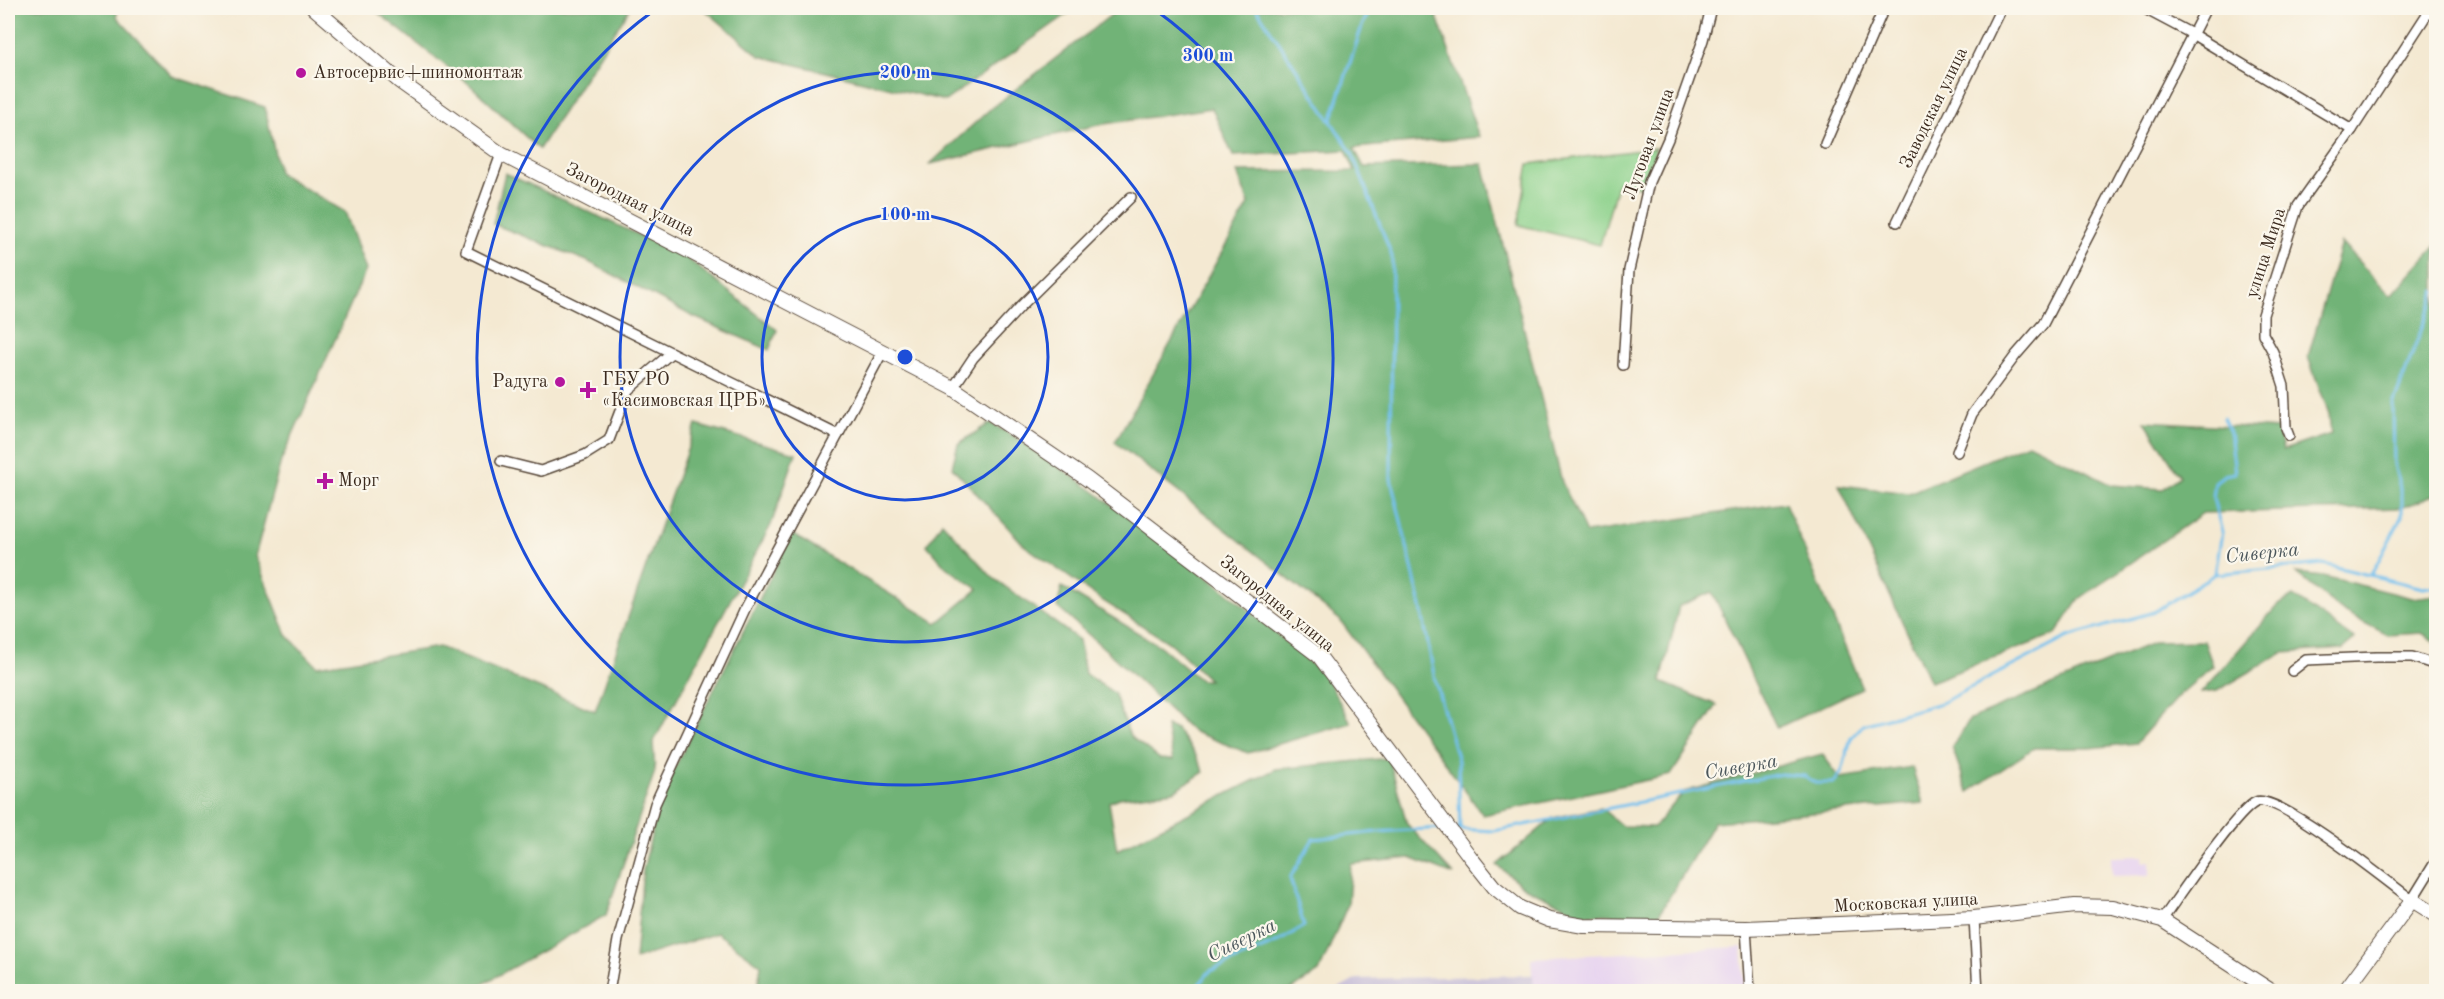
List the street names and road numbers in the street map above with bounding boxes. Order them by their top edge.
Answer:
street label: Заводская улица [1897,45,1971,171]
street label: Луговая улица [1620,86,1678,202]
street label: Загородная улица [563,160,697,240]
street label: улица Мира [2243,205,2289,301]
street label: Загородная улица [1216,552,1338,656]
street label: Московская улица [1833,890,1979,916]

